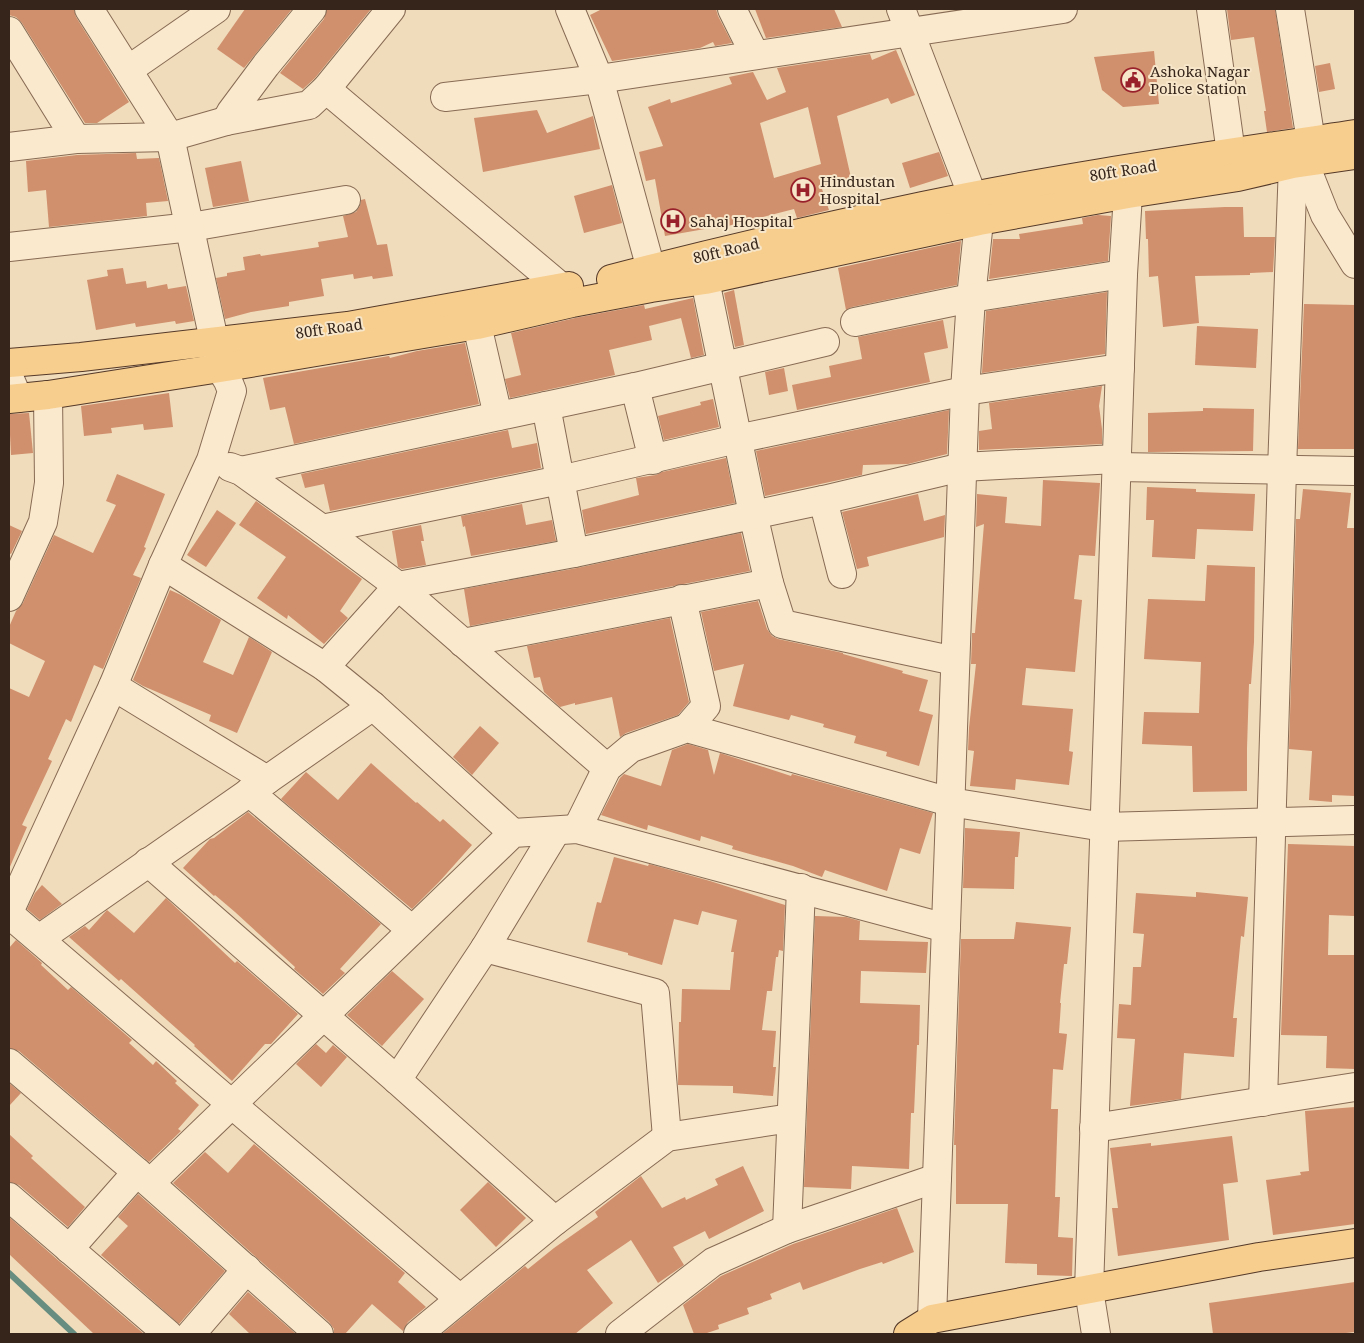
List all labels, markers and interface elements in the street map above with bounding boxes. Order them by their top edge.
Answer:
place label: Ashoka Nagar Police Station [1150,61,1250,98]
public building icon: Ashoka Nagar Police Station [1120,67,1146,93]
street label: 80ft Road [1088,155,1158,185]
place label: Hindustan Hospital [820,171,896,208]
hospital icon: Hindustan Hospital [790,177,816,203]
hospital icon: Sahaj Hospital [660,208,686,234]
place label: Sahaj Hospital [690,211,793,231]
street label: 80ft Road [691,233,761,267]
street label: 80ft Road [294,313,364,343]

